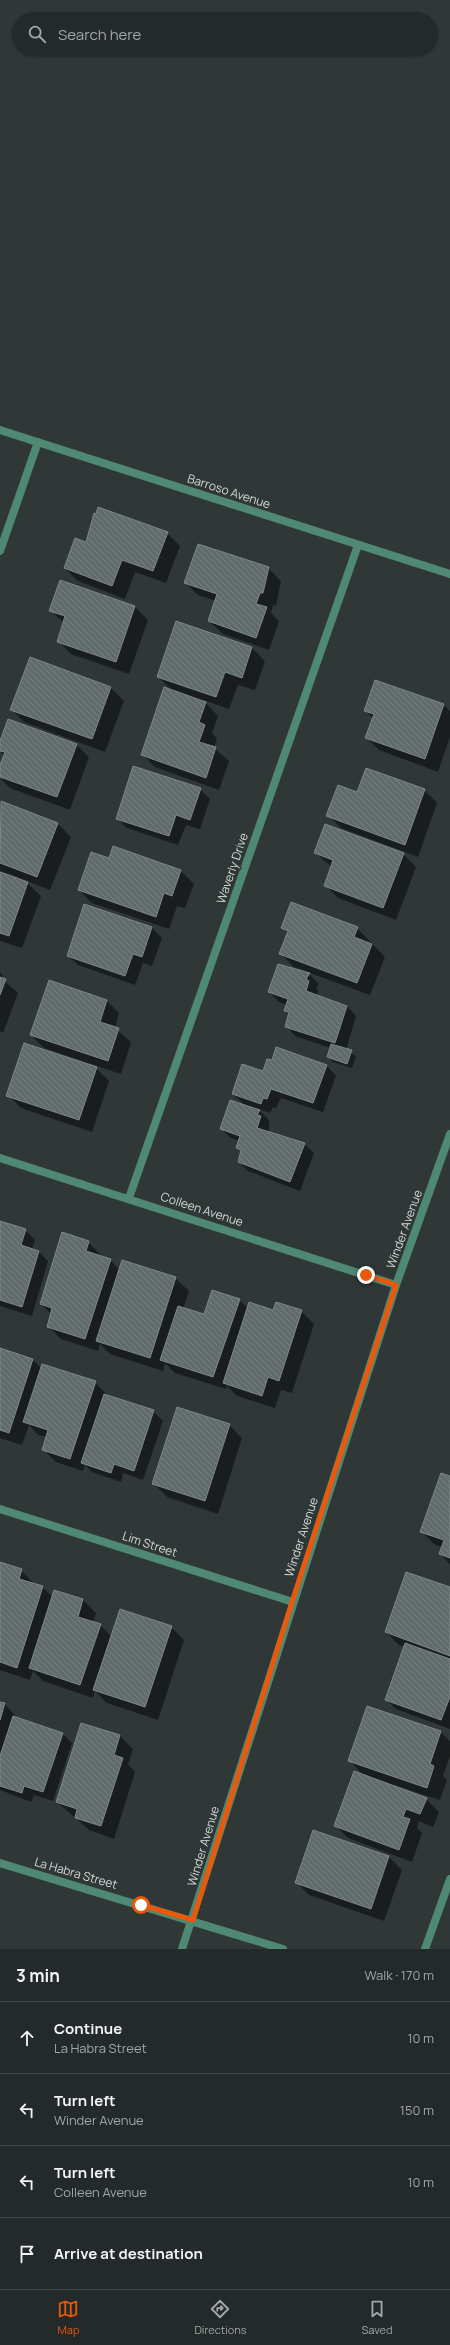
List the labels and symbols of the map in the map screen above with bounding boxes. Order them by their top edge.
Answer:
street label: Barroso Avenue [185,470,273,512]
street label: Waverly Drive [212,830,252,906]
street label: Winder Avenue [382,1187,426,1271]
street label: Colleen Avenue [159,1188,245,1230]
route end [357,1266,375,1284]
street label: Winder Avenue [280,1495,322,1579]
street label: Lim Street [120,1527,180,1561]
street label: Winder Avenue [183,1804,223,1888]
street label: La Habra Street [33,1853,120,1893]
route start [132,1896,150,1914]

